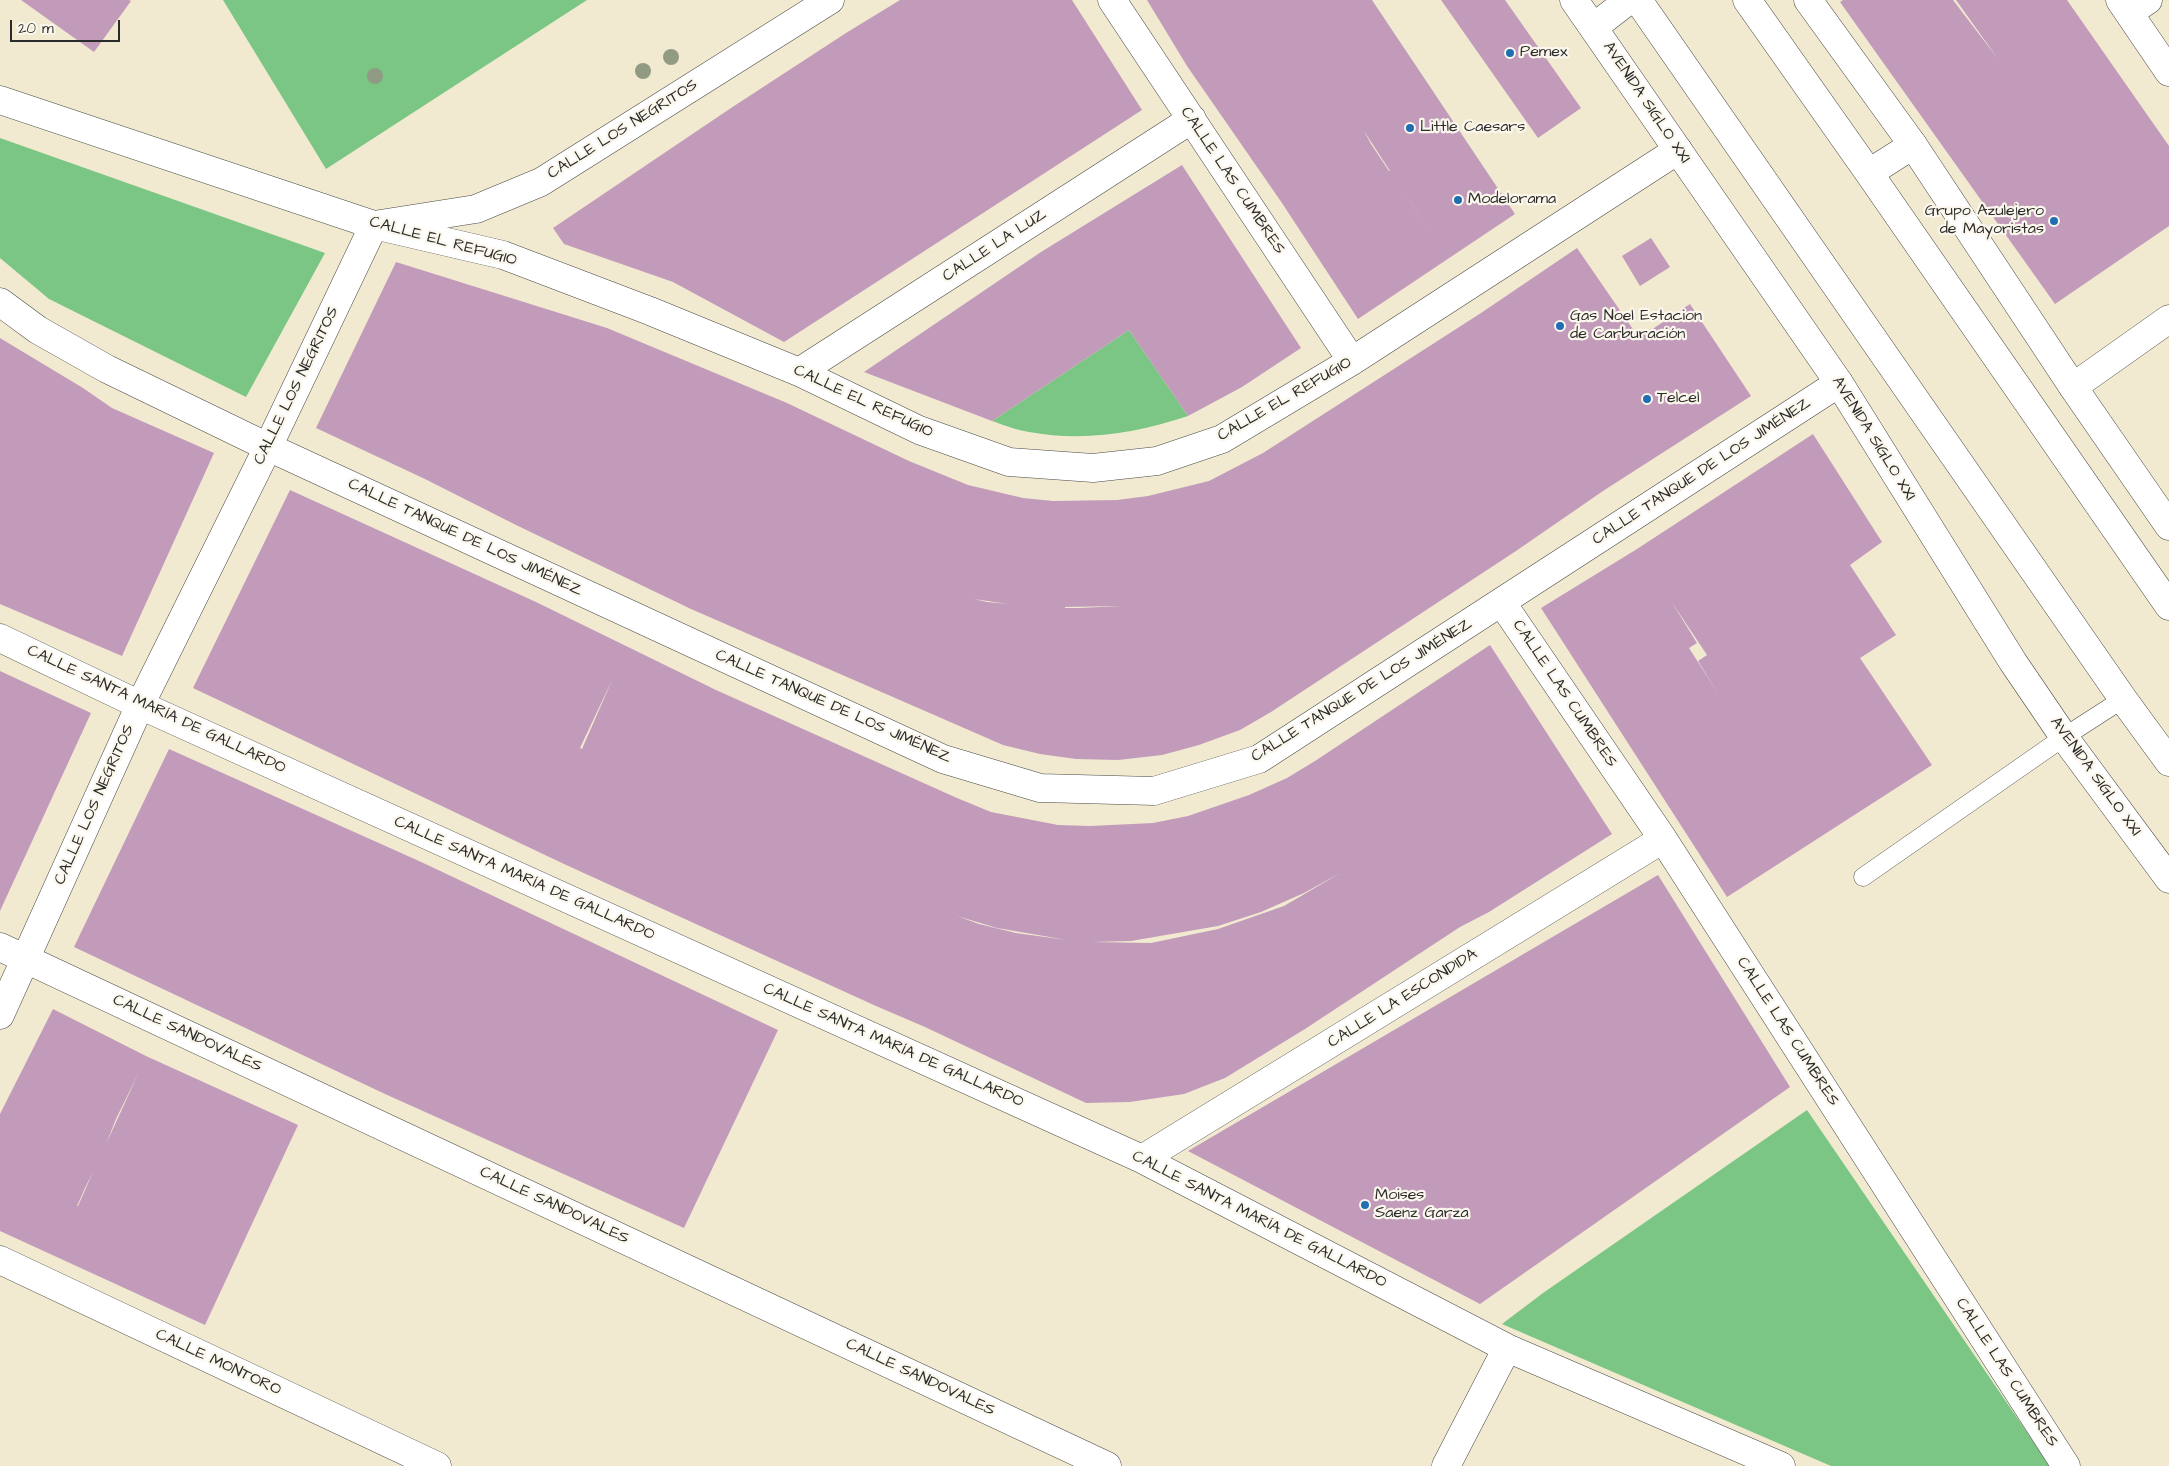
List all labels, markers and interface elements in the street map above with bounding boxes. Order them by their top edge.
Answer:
scale bar [12,10,122,42]
text: 20 m [18,18,54,39]
street label: AVENIDA SIGLO XXI [1598,38,1694,168]
place label: Pemex [1520,43,1568,63]
marker: Pemex [1504,47,1516,59]
street label: CALLE LOS NEGRITOS [544,76,702,184]
street label: CALLE LAS CUMBRES [1175,104,1289,258]
place label: Little Caesars [1420,118,1525,138]
marker: Little Caesars [1404,122,1416,134]
place label: Modelorama [1468,190,1556,210]
marker: Modelorama [1452,194,1464,206]
place label: Grupo Azulejero de Mayoristas [1925,202,2044,240]
street label: CALLE LA LUZ [939,205,1051,287]
street label: CALLE EL REFUGIO [367,213,519,271]
marker: Grupo Azulejero de Mayoristas [2048,215,2060,227]
street label: CALLE LOS NEGRITOS [250,304,344,468]
place label: Gas Noel Estacion de Carburación [1570,307,1702,345]
marker: Gas Noel Estacion de Carburación [1554,320,1566,332]
street label: CALLE EL REFUGIO [1215,354,1355,446]
street label: CALLE EL REFUGIO [790,361,936,443]
street label: AVENIDA SIGLO XXI [1827,373,1919,505]
place label: Telcel [1657,389,1699,409]
marker: Telcel [1641,393,1653,405]
street label: CALLE TANQUE DE LOS JIMÉNEZ [1589,394,1815,550]
street label: CALLE TANQUE DE LOS JIMÉNEZ [345,475,585,601]
street label: CALLE TANQUE DE LOS JIMÉNEZ [1248,615,1476,767]
street label: CALLE LAS CUMBRES [1507,617,1621,771]
street label: CALLE SANTA MARÍA DE GALLARDO [24,641,288,779]
street label: CALLE TANQUE DE LOS JIMÉNEZ [712,646,954,768]
street label: AVENIDA SIGLO XXI [2045,714,2145,840]
street label: CALLE LOS NEGRITOS [51,722,139,888]
street label: CALLE SANTA MARÍA DE GALLARDO [391,813,657,945]
street label: CALLE LA ESCONDIDA [1325,945,1481,1053]
street label: CALLE LAS CUMBRES [1732,954,1842,1110]
street label: CALLE SANTA MARÍA DE GALLARDO [760,980,1026,1112]
street label: CALLE SANDOVALES [109,991,265,1077]
street label: CALLE SANTA MARÍA DE GALLARDO [1128,1147,1390,1293]
street label: CALLE SANDOVALES [476,1163,632,1249]
place label: Moises Saenz Garza [1375,1186,1469,1224]
marker: Moises Saenz Garza [1359,1199,1371,1211]
street label: CALLE LAS CUMBRES [1951,1295,2061,1451]
street label: CALLE MONTORO [152,1325,284,1401]
street label: CALLE SANDOVALES [842,1335,998,1421]

